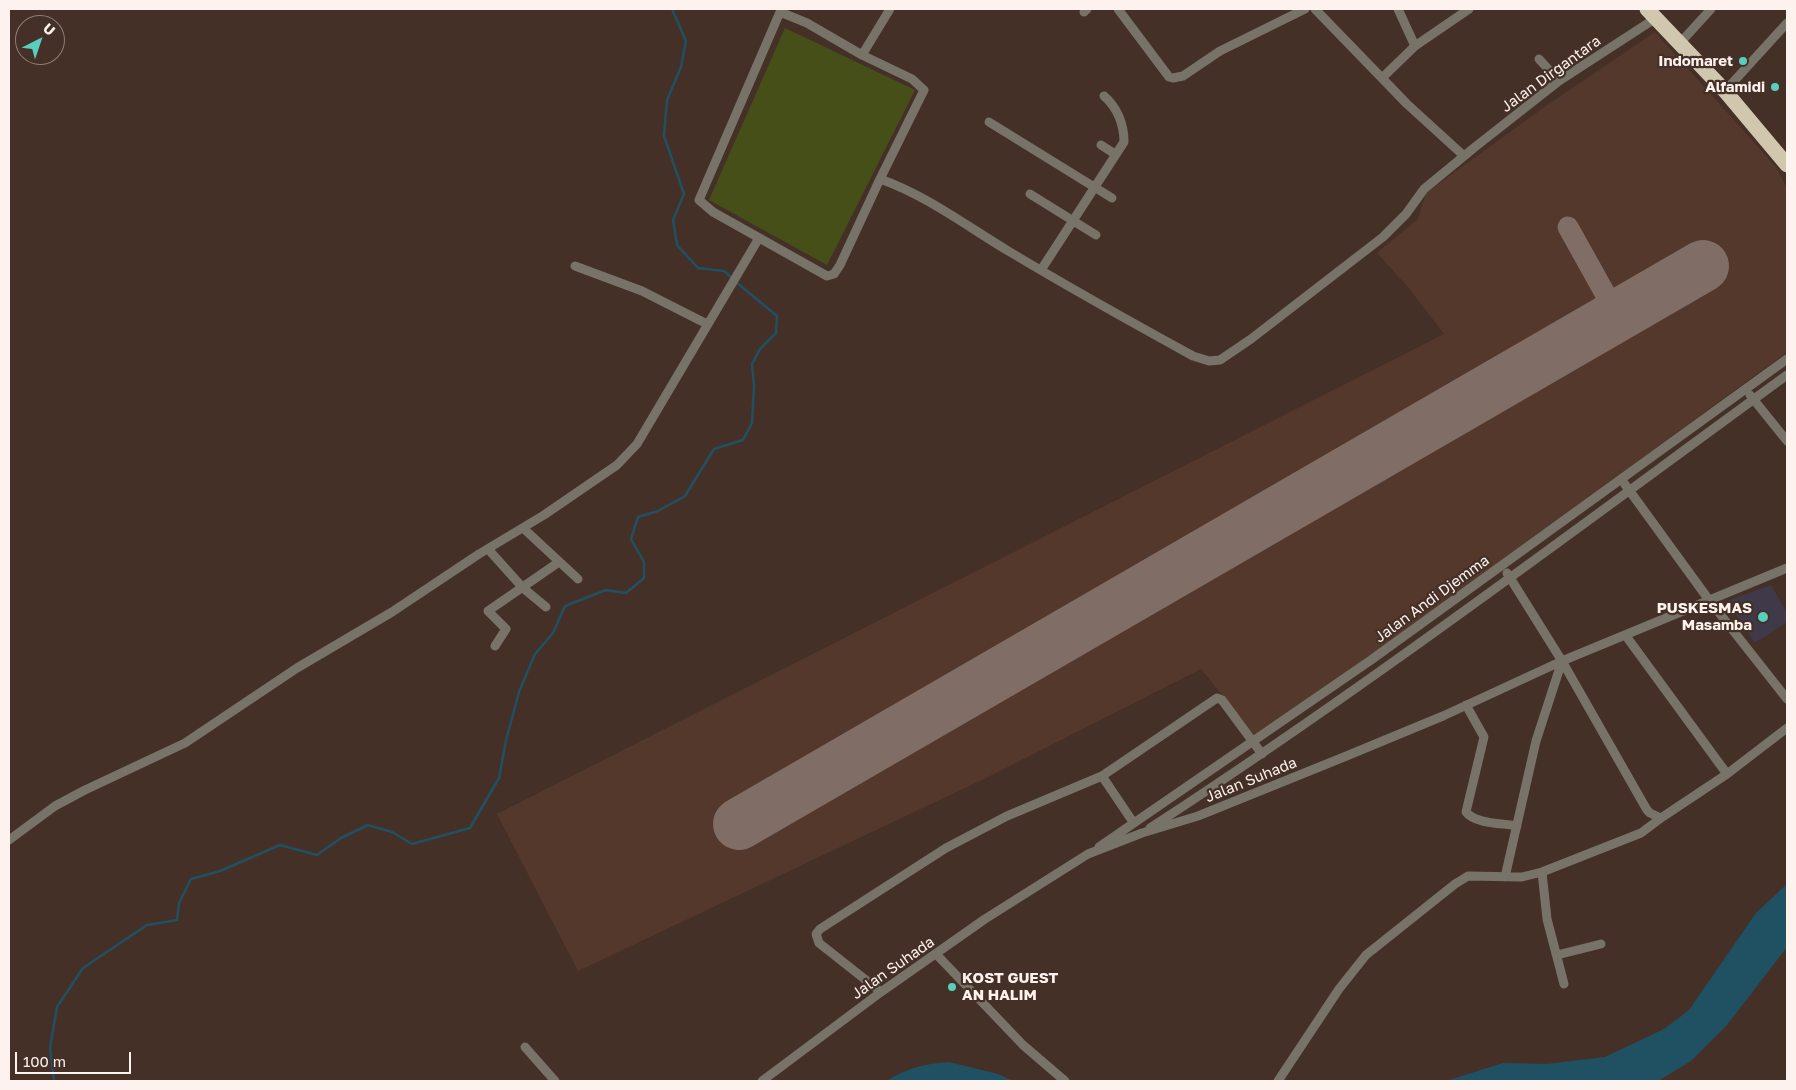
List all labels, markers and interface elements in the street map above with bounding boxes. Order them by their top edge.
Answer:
north arrow [15,15,65,65]
text: U [40,19,59,39]
street label: Jalan Dirgantara [1498,32,1604,116]
place label: Indomaret [1658,52,1733,70]
marker: Indomaret [1737,55,1749,67]
place label: Alfamidi [1705,78,1765,96]
marker: Alfamidi [1769,81,1781,93]
street label: Jalan Andi Djemma [1371,551,1493,647]
place label: PUSKESMAS Masamba [1657,599,1752,634]
marker: PUSKESMAS Masamba [1756,610,1770,624]
street label: Jalan Suhada [1203,753,1299,807]
street label: Jalan Suhada [848,933,938,1003]
place label: KOST GUEST AN HALIM [962,969,1058,1004]
marker: KOST GUEST AN HALIM [946,981,958,993]
scale bar [18,1042,134,1074]
text: 100 m [23,1052,66,1070]

